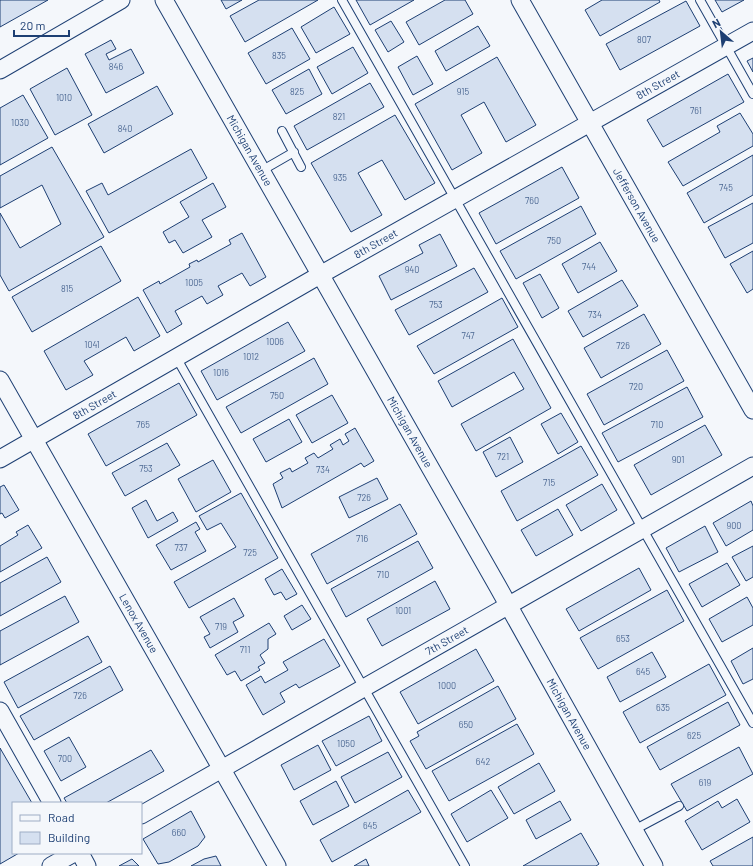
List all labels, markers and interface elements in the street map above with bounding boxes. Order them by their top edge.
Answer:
scale bar [14,12,69,38]
north arrow [701,12,741,52]
text: N [710,15,722,30]
text: 20 m [20,18,46,32]
house number: 807 [637,34,652,45]
house number: 835 [272,50,286,61]
house number: 846 [109,61,123,72]
street label: 8th Street [634,67,682,102]
house number: 825 [290,86,304,97]
house number: 915 [457,86,470,97]
house number: 1010 [56,92,72,103]
house number: 761 [690,105,702,116]
house number: 821 [333,111,345,122]
street label: Michigan Avenue [225,112,275,188]
house number: 1030 [11,117,29,128]
house number: 840 [118,123,132,134]
street label: Jefferson Avenue [611,165,663,245]
house number: 935 [333,172,347,183]
house number: 745 [719,182,733,193]
house number: 760 [525,195,539,206]
street label: 8th Street [351,226,399,261]
house number: 750 [547,235,561,246]
house number: 744 [582,261,596,272]
house number: 940 [405,264,419,275]
house number: 1005 [185,277,203,288]
house number: 815 [61,283,73,294]
house number: 753 [429,299,443,310]
house number: 734 [588,309,602,320]
house number: 747 [461,330,475,341]
house number: 1006 [266,336,284,347]
house number: 1041 [84,339,100,350]
house number: 726 [616,340,630,351]
house number: 1012 [243,351,259,362]
house number: 1016 [213,367,229,378]
house number: 720 [629,381,643,392]
street label: 8th Street [70,387,118,422]
house number: 750 [270,390,284,401]
street label: Michigan Avenue [385,394,436,470]
house number: 765 [136,419,150,430]
house number: 710 [651,419,663,430]
house number: 721 [497,451,509,462]
house number: 901 [672,454,684,465]
house number: 753 [139,463,153,474]
house number: 734 [316,464,330,475]
house number: 715 [543,477,555,488]
house number: 726 [357,492,371,503]
house number: 900 [727,520,741,531]
house number: 716 [356,533,368,544]
house number: 737 [174,542,188,553]
house number: 725 [243,547,257,558]
house number: 710 [377,569,389,580]
street label: Lenox Avenue [117,591,161,655]
house number: 1001 [395,605,411,616]
house number: 719 [215,621,227,632]
street label: 7th Street [423,623,470,658]
house number: 653 [616,633,630,644]
house number: 711 [240,644,250,655]
house number: 645 [636,666,650,677]
street label: Michigan Avenue [544,676,595,752]
house number: 1000 [438,680,456,691]
house number: 726 [73,690,87,701]
house number: 635 [656,702,670,713]
house number: 650 [459,719,473,730]
house number: 625 [687,730,701,741]
house number: 1050 [337,738,355,749]
house number: 700 [58,753,72,764]
house number: 642 [476,756,490,767]
house number: 619 [699,777,711,788]
legend [12,802,142,854]
text: Road [48,810,75,824]
house number: 645 [363,820,377,831]
house number: 660 [172,827,186,838]
text: Building [48,830,90,844]

